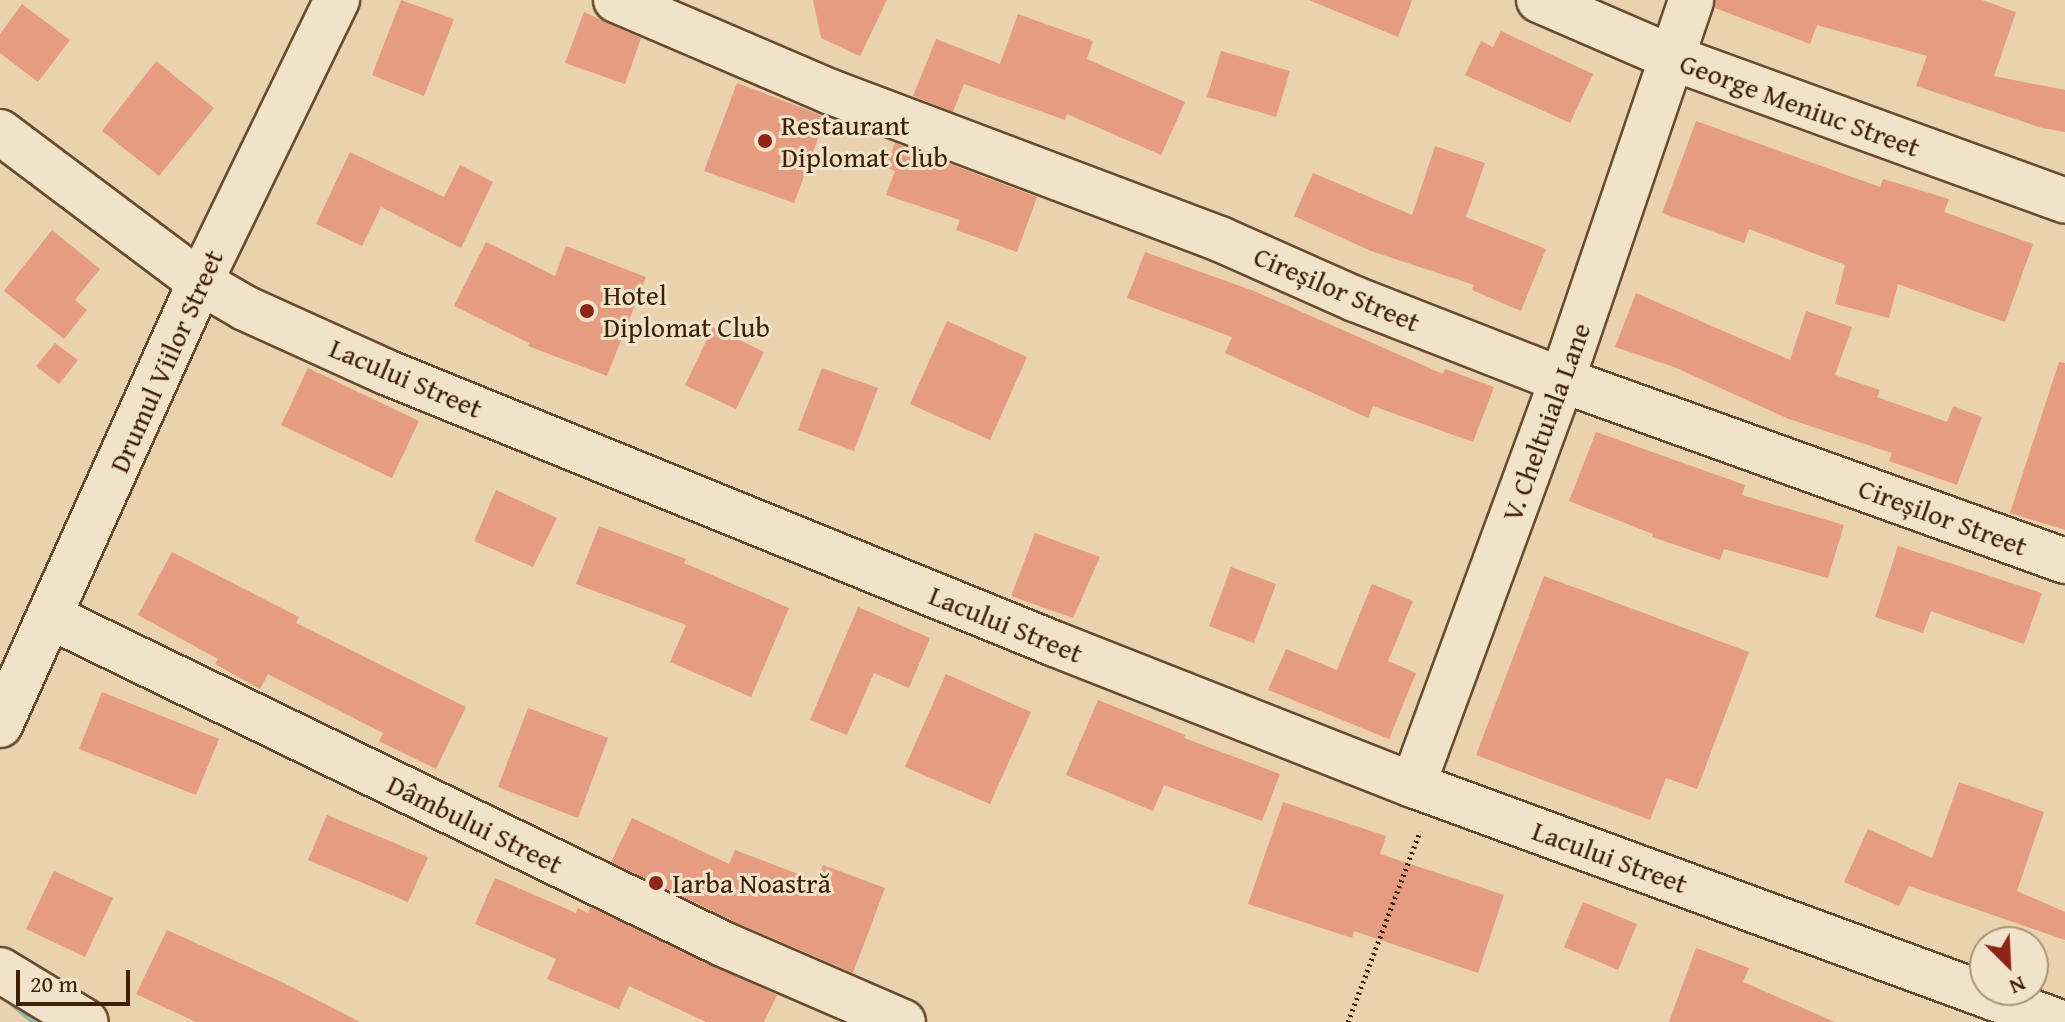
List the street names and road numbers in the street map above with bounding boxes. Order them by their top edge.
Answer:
street label: George Meniuc Street [1675,46,1925,164]
street label: Cireșilor Street [1249,239,1425,339]
street label: Drumul Viilor Street [102,244,230,478]
street label: V. Cheltuiala Lane [1495,318,1597,526]
street label: Lacului Street [325,331,487,425]
street label: Cireșilor Street [1854,471,2032,563]
street label: Lacului Street [924,578,1088,670]
street label: Dâmbului Street [382,767,568,881]
street label: Lacului Street [1528,813,1692,901]

